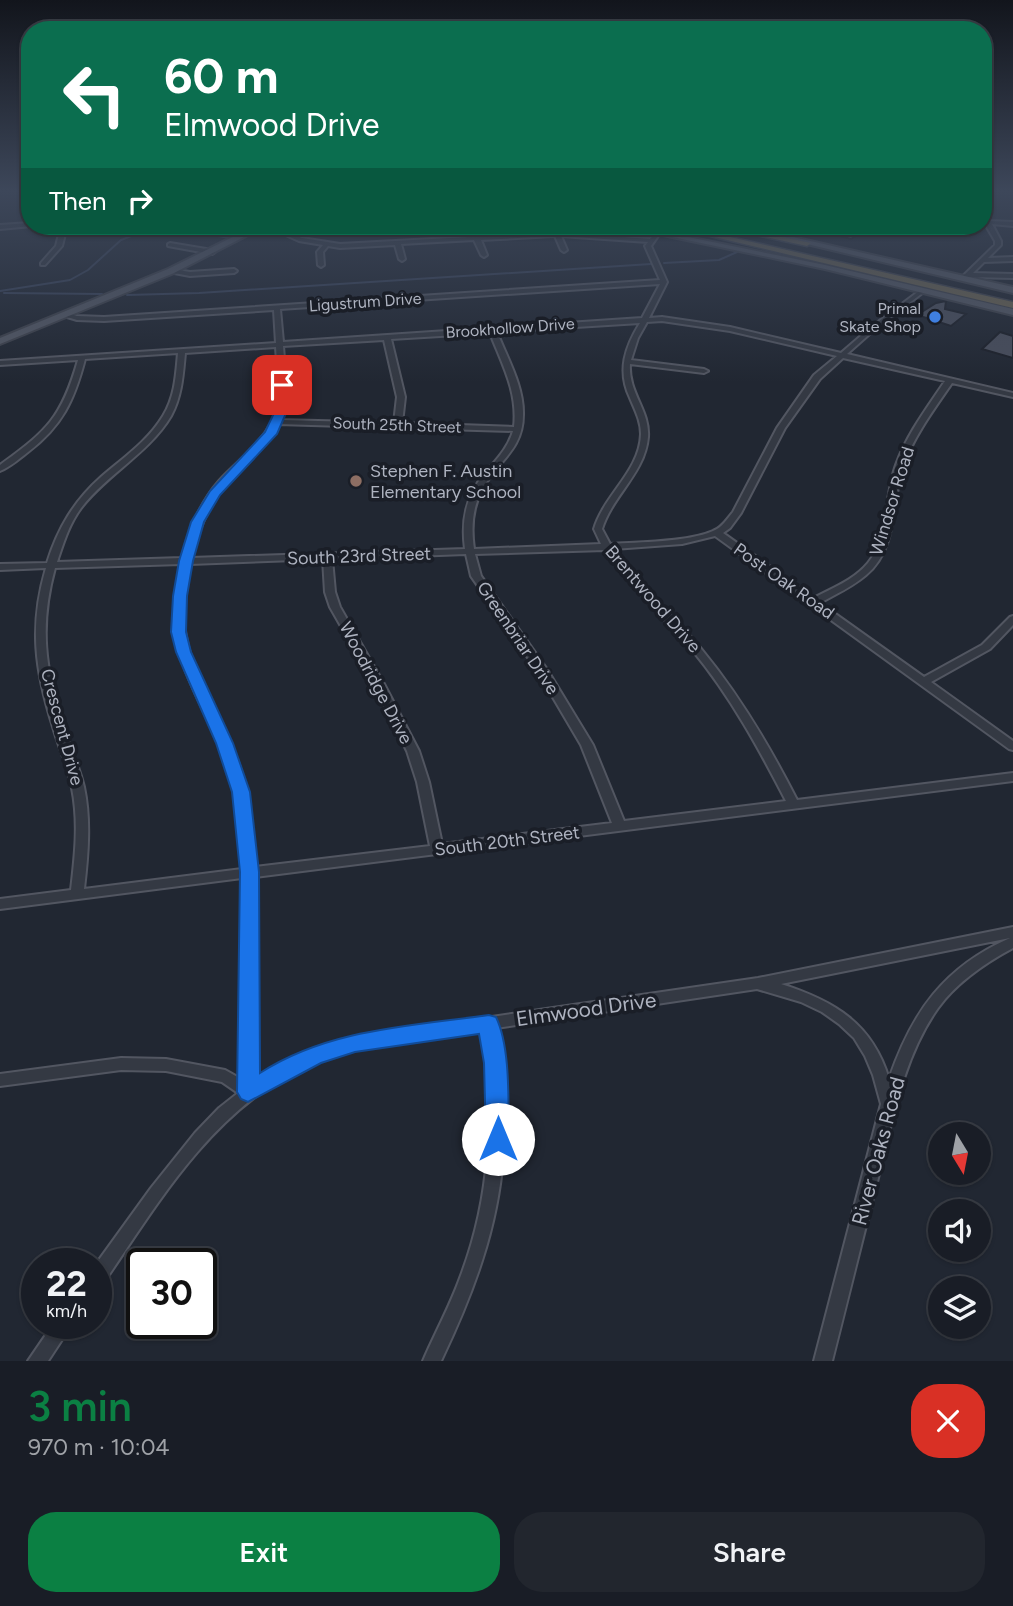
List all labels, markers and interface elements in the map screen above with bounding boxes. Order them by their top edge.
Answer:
text: 60 m [164,46,279,105]
icon: left [49,49,140,140]
text: Elmwood Drive [164,106,379,144]
icon: right [121,182,159,220]
text: Then [49,185,107,217]
street label: Ligustrum Drive [308,289,422,315]
place label: Primal Skate Shop [839,299,921,336]
marker: Primal Skate Shop [927,309,943,325]
street label: Brookhollow Drive [445,314,575,342]
pin [252,355,312,415]
icon: arrive [263,366,301,404]
street label: South 25th Street [332,413,462,437]
street label: Windsor Road [865,444,919,558]
place label: Stephen F. Austin Elementary School [370,460,521,503]
marker: Stephen F. Austin Elementary School [348,473,364,489]
street label: Post Oak Road [729,538,839,624]
street label: Brentwood Drive [600,541,706,657]
street label: South 23rd Street [287,542,432,570]
street label: Greenbriar Drive [472,577,564,699]
street label: Woodridge Drive [335,618,418,748]
street label: Crescent Drive [36,666,88,788]
street label: South 20th Street [433,821,581,861]
street label: Elmwood Drive [514,987,658,1031]
street label: River Oaks Road [846,1074,910,1228]
position arrow [461,1102,535,1176]
north arrow [928,1122,990,1185]
map controls [928,1122,991,1339]
button: sound [928,1199,991,1262]
speed limit sign: 30 [126,1248,217,1339]
text: 22 [46,1263,87,1305]
button: layers [928,1276,991,1339]
text: km/h [46,1300,87,1322]
text: 3 min [28,1381,132,1432]
button: close [911,1384,985,1458]
text: 970 m · 10:04 [28,1433,170,1461]
button: Exit [28,1512,500,1592]
button: Share [514,1512,985,1592]

